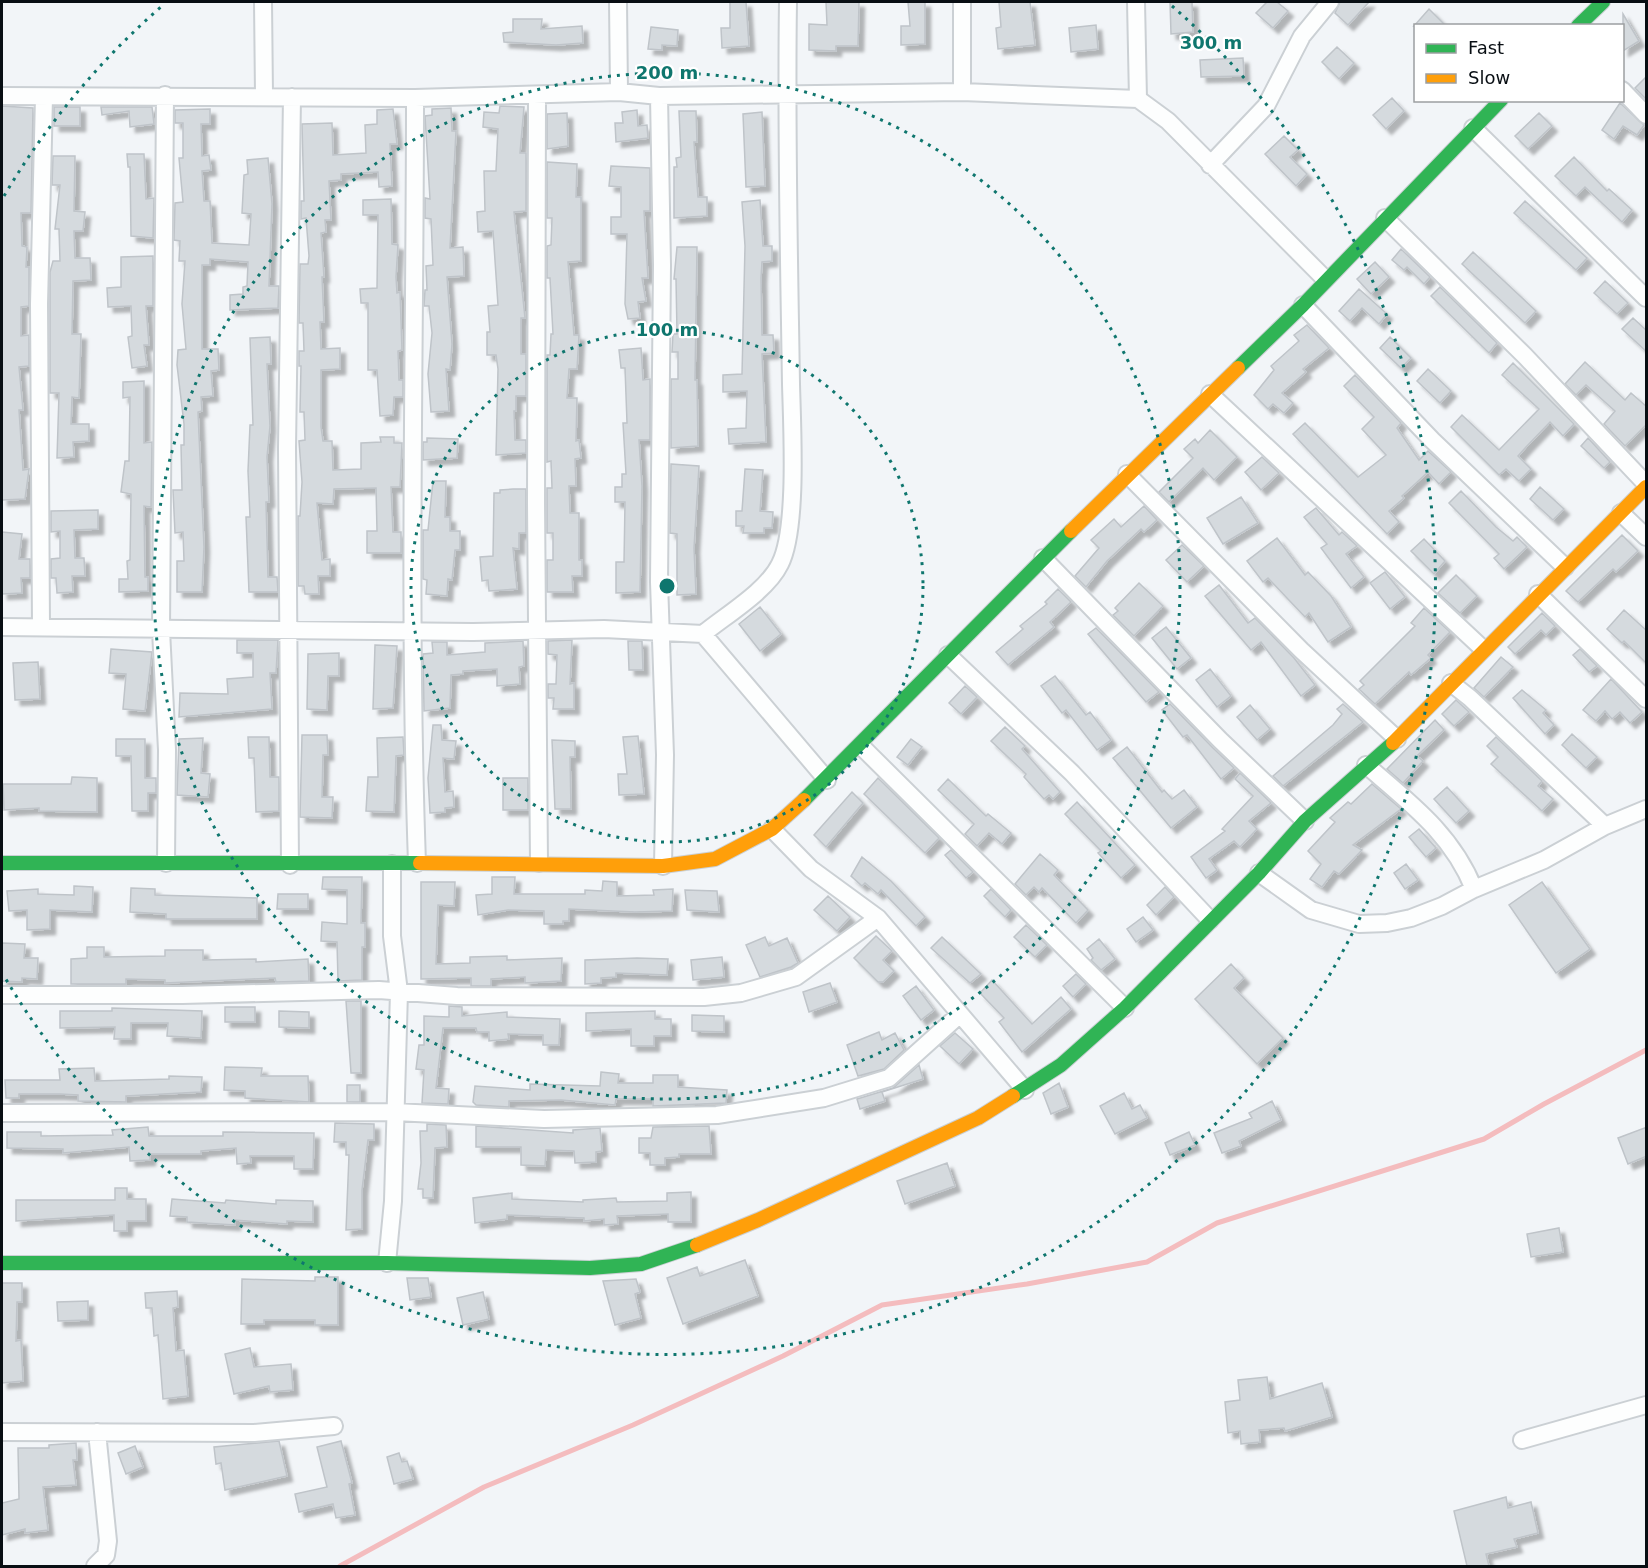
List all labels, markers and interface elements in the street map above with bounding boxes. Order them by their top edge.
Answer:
legend [1414,24,1624,102]
text: 300 m [1180,32,1242,53]
text: Fast [1468,37,1504,58]
text: 200 m [636,62,698,83]
text: Slow [1468,67,1510,88]
text: 100 m [636,319,698,340]
centre of rings [657,576,677,596]

